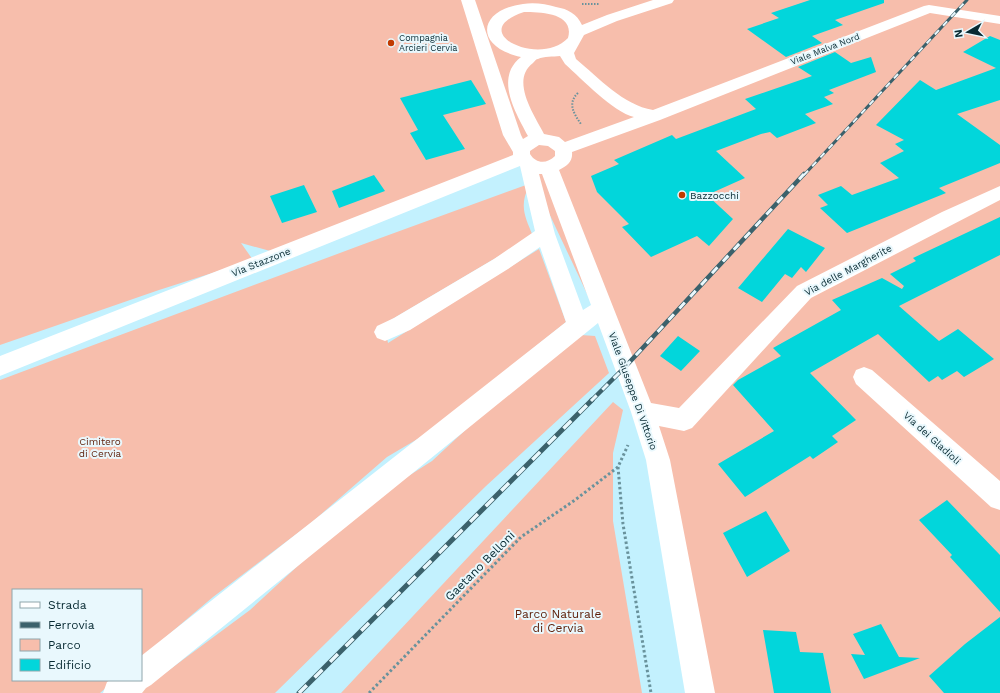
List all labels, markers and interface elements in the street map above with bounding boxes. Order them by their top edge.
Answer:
north arrow [948,12,988,52]
text: N [952,28,966,39]
street label: Viale Malva Nord [789,31,861,67]
place label: Compagnia Arcieri Cervia [399,33,457,53]
marker: Compagnia Arcieri Cervia [386,38,396,48]
marker: Bazzocchi [677,190,687,200]
place label: Bazzocchi [690,190,739,201]
street label: Via delle Margherite [802,242,894,298]
street label: Via Stazzone [230,245,292,279]
street label: Viale Giuseppe Di Vittorio [607,331,659,451]
street label: Via dei Gladioli [901,410,963,466]
park label: Cimitero di Cervia [79,436,122,459]
street label: Gaetano Belloni [442,528,518,604]
legend [12,589,142,681]
text: Strada [48,598,87,612]
park label: Parco Naturale di Cervia [515,607,601,635]
text: Ferrovia [48,618,95,632]
text: Parco [48,638,81,652]
text: Edificio [48,658,91,672]

